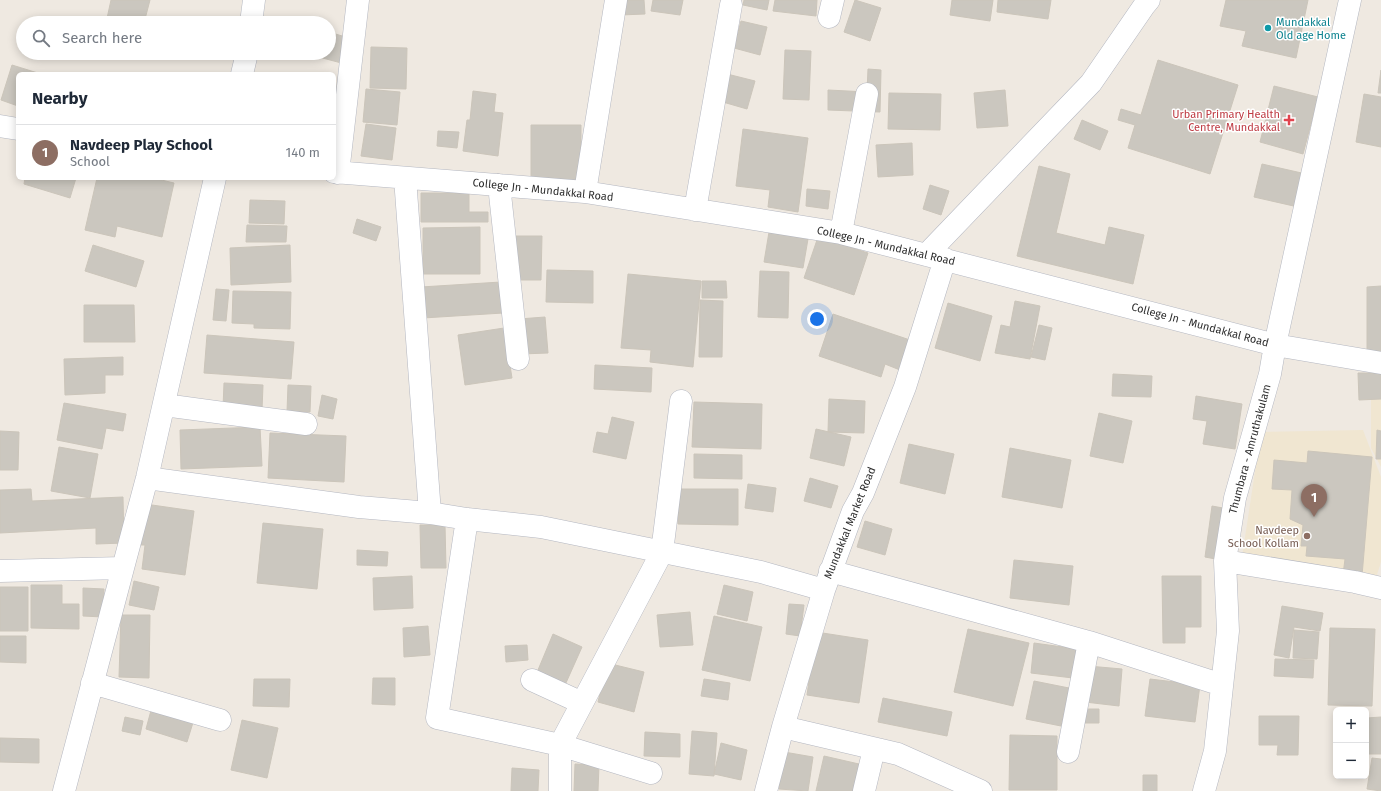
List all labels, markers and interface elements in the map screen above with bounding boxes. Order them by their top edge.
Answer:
search box [16,16,336,60]
place label: Mundakkal Old age Home [1276,16,1346,42]
marker: Mundakkal Old age Home [1263,23,1273,33]
icon: search [30,27,52,49]
text: Search here [62,29,142,47]
text: Nearby [32,88,87,109]
place label: Urban Primary Health Centre, Mundakkal [1172,108,1280,134]
marker: Urban Primary Health Centre, Mundakkal [1283,114,1295,126]
text: Navdeep Play School [70,136,213,154]
text: 1 [42,145,48,160]
text: 140 m [286,145,320,160]
text: School [70,154,110,169]
street label: College Jn - Mundakkal Road [472,176,614,204]
street label: College Jn - Mundakkal Road [815,224,957,268]
street label: College Jn - Mundakkal Road [1130,300,1270,350]
your location [807,309,827,329]
street label: Thumbara - Amruthakulam [1226,383,1274,515]
street label: Mundakkal Market Road [822,465,878,581]
pin: 1 [1301,484,1327,517]
place label: Navdeep School Kollam [1228,524,1299,550]
marker: Navdeep School Kollam [1302,531,1312,541]
map controls [1333,707,1369,779]
button: + [1333,707,1369,743]
button: − [1333,743,1369,779]

